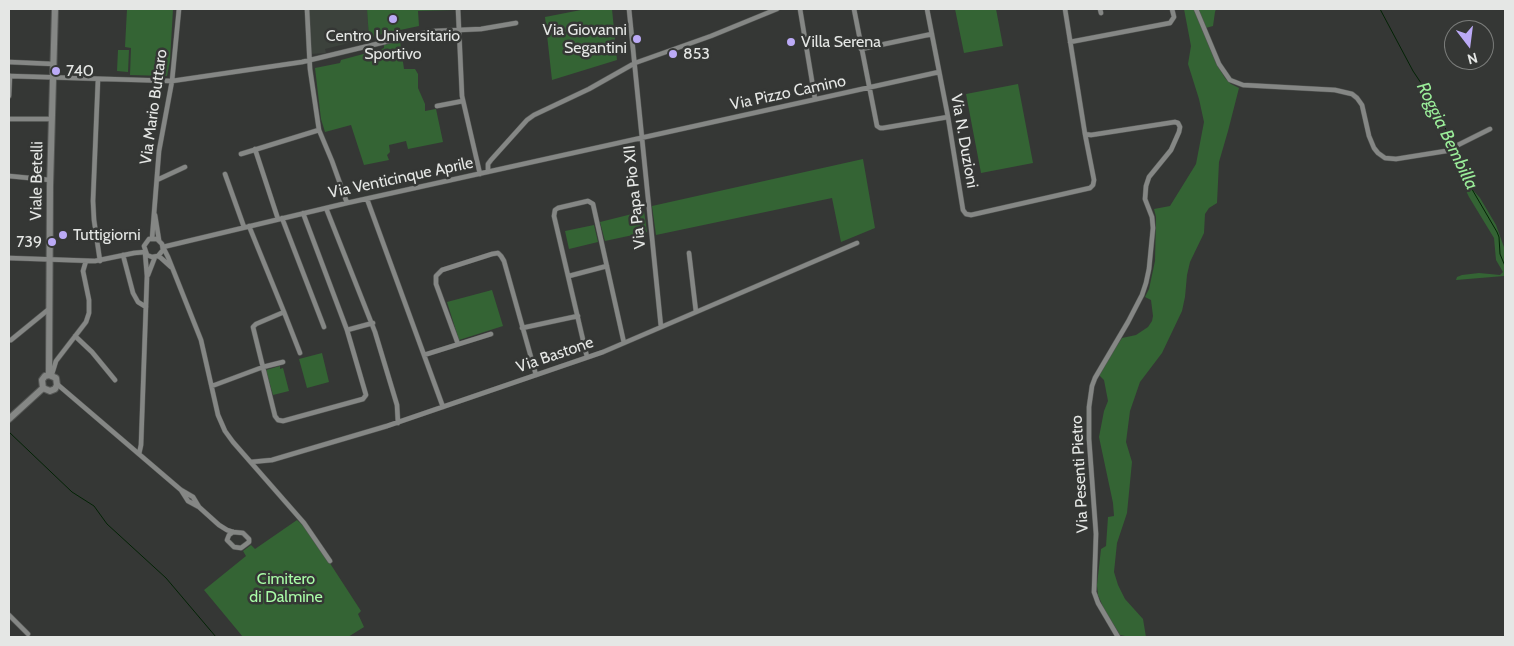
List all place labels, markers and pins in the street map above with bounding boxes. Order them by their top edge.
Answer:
marker: Centro Universitario Sportivo [387,13,399,25]
place label: Via Giovanni Segantini [542,20,627,58]
place label: Centro Universitario Sportivo [326,26,460,64]
place label: Villa Serena [801,32,881,52]
marker: Via Giovanni Segantini [631,33,643,45]
marker: Villa Serena [785,36,797,48]
place label: 853 [683,44,710,64]
marker: 853 [667,48,679,60]
place label: 740 [66,61,94,81]
marker: 740 [50,65,62,77]
place label: Tuttigiorni [73,225,141,245]
marker: Tuttigiorni [57,229,69,241]
place label: 739 [16,232,42,252]
marker: 739 [46,236,58,248]

